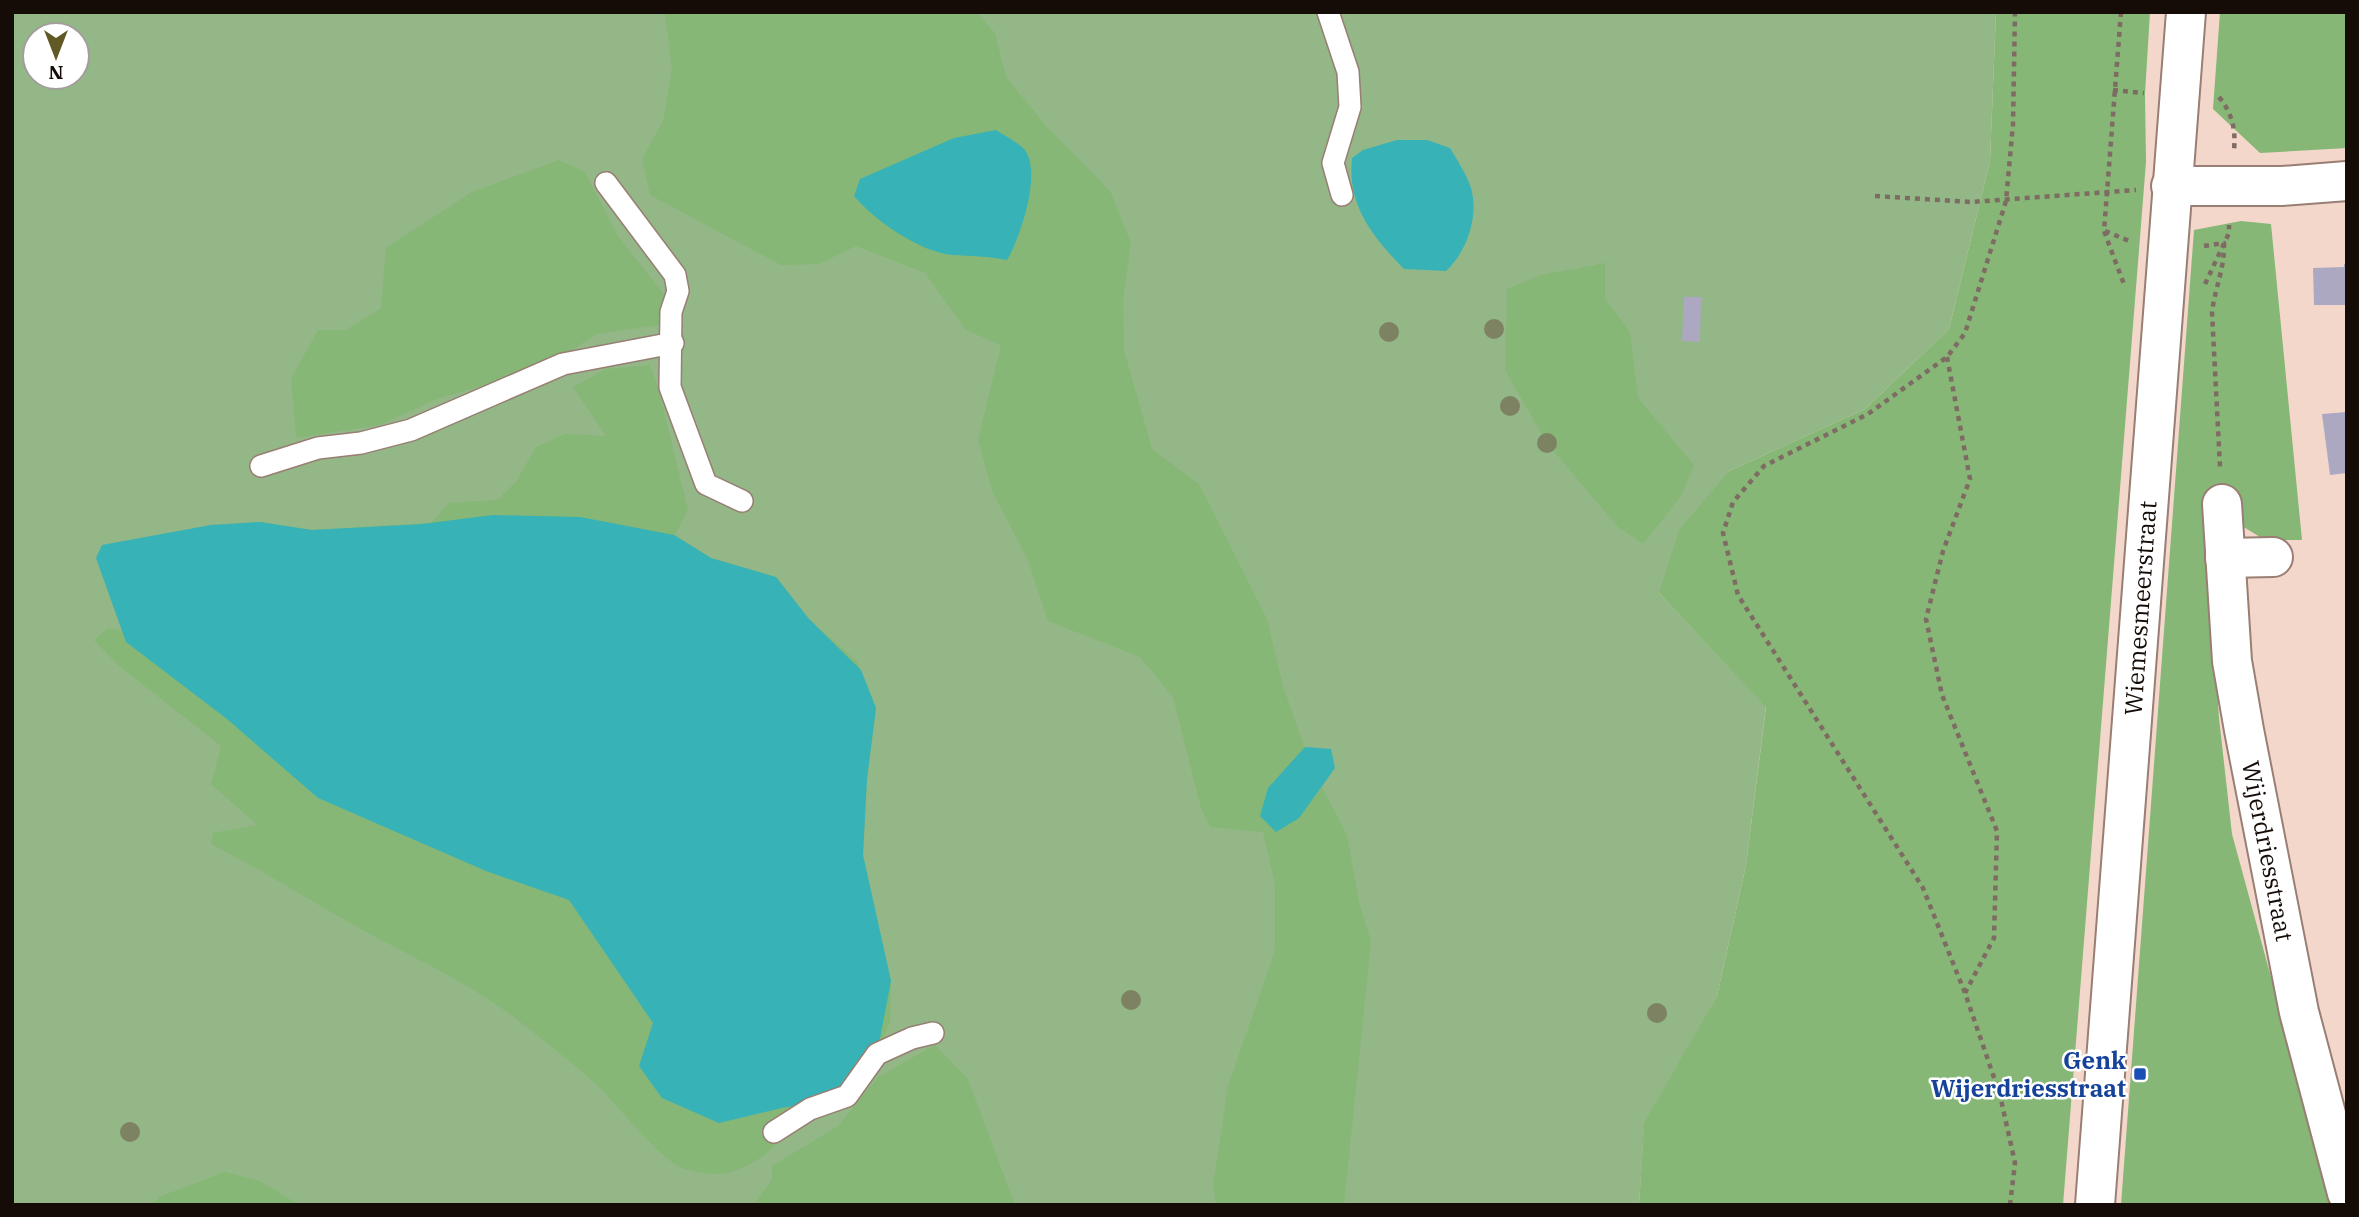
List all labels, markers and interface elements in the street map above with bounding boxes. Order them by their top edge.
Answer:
north arrow [21,21,91,91]
text: N [48,61,64,85]
street label: Wiemesmeerstraat [2117,500,2163,716]
street label: Wijerdriesstraat [2235,758,2301,944]
place label: Genk Wijerdriesstraat [1931,1044,2126,1104]
marker: Genk Wijerdriesstraat [2132,1066,2148,1082]

